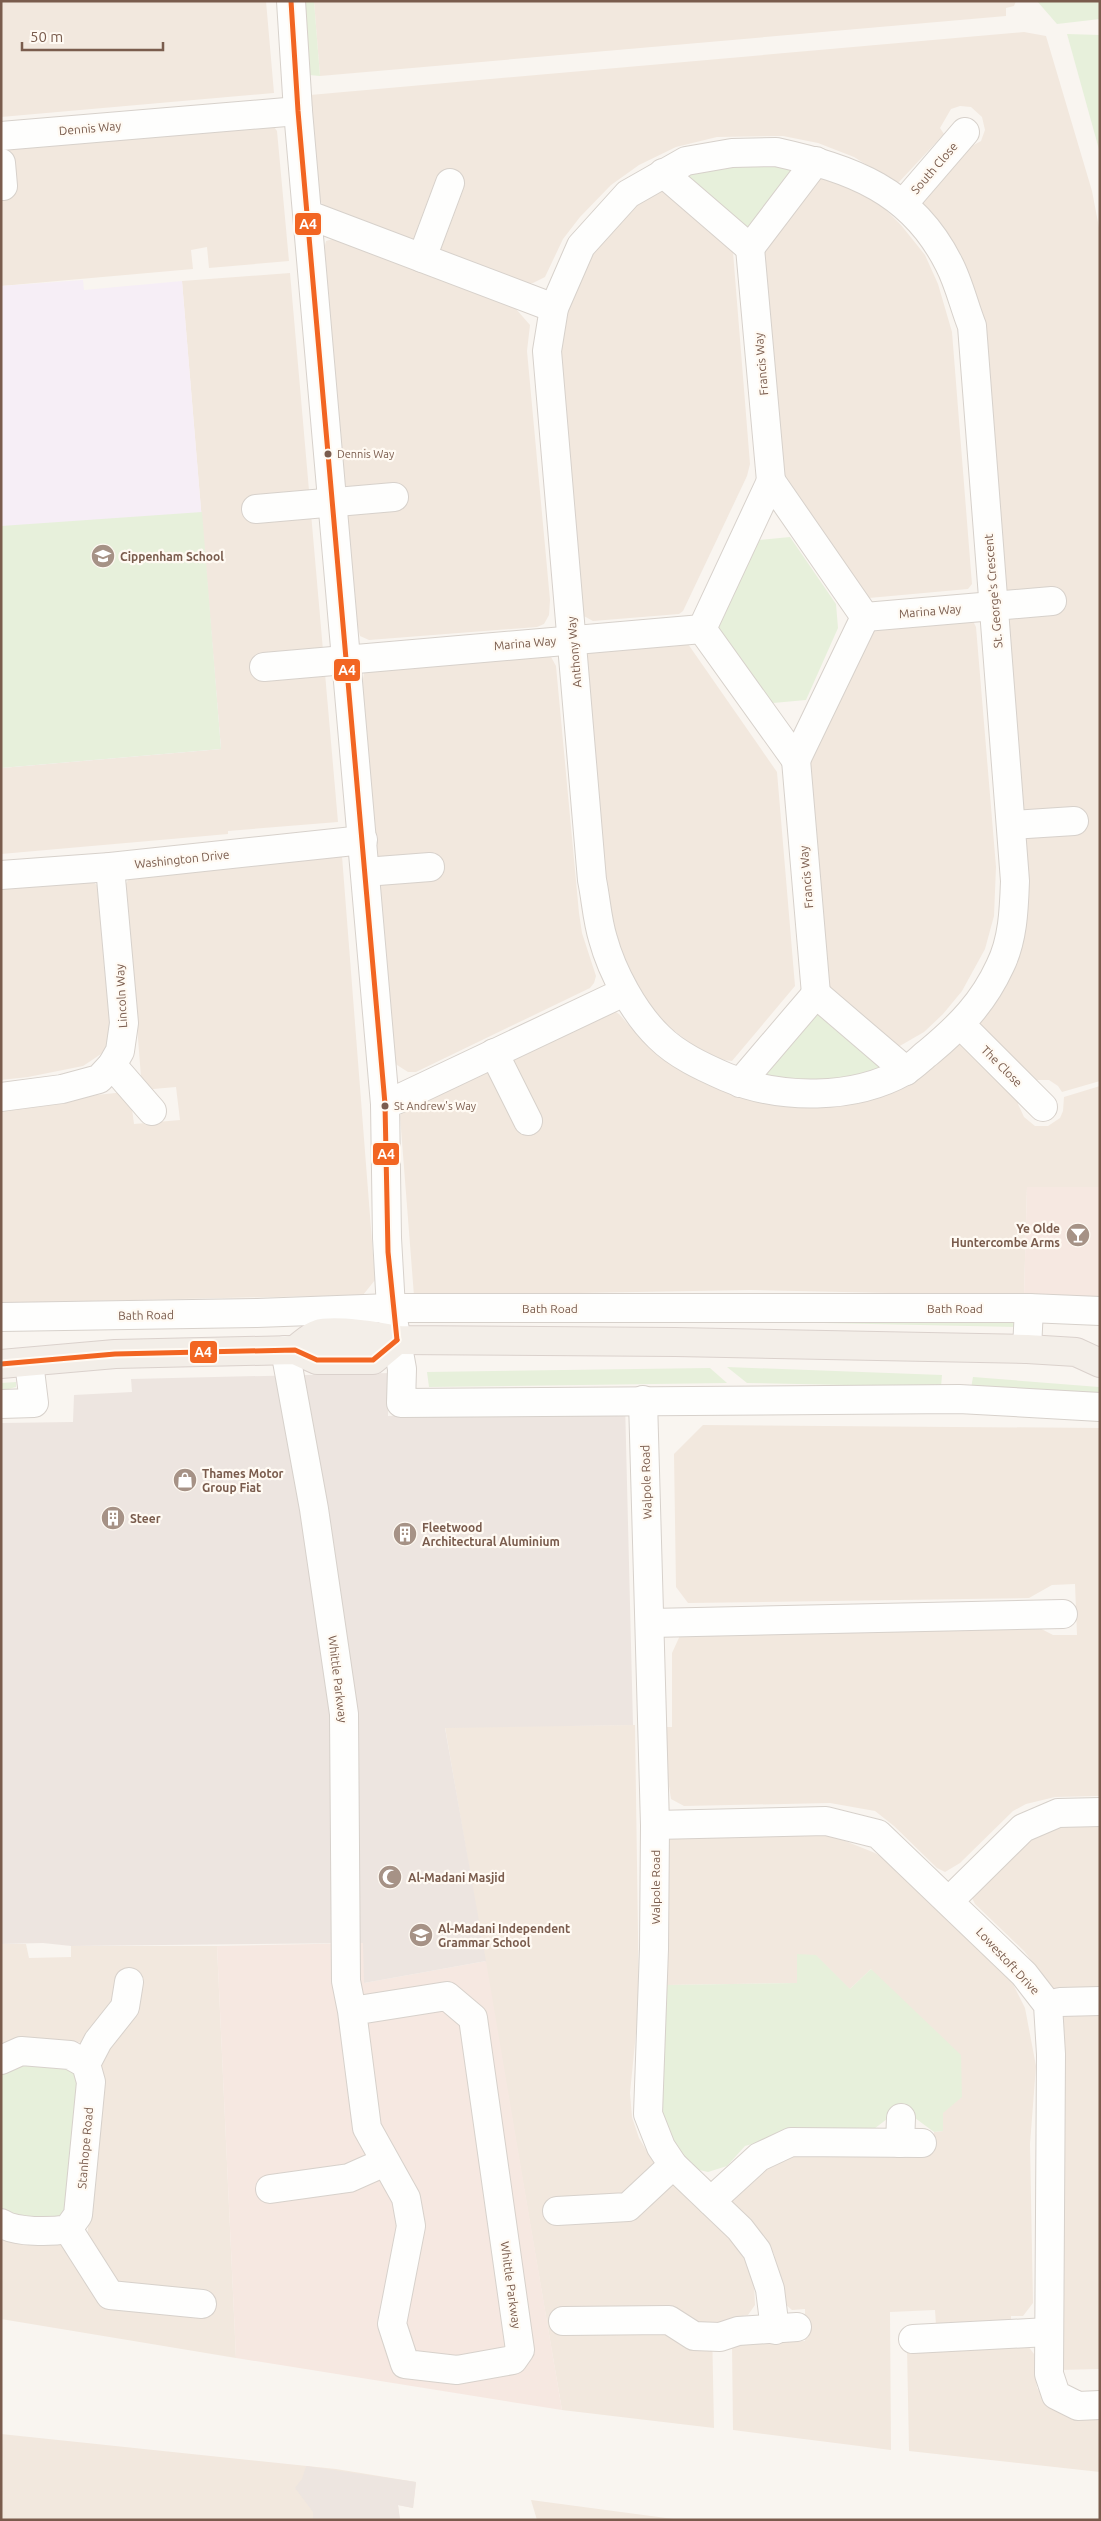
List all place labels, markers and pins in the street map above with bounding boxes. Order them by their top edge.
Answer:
place label: Dennis Way [337,448,395,460]
marker: Dennis Way [323,449,333,459]
school or university icon: Cippenham School [90,543,116,569]
place label: Cippenham School [120,550,224,563]
place label: St Andrew's Way [394,1100,477,1112]
marker: St Andrew's Way [380,1101,390,1111]
place label: Ye Olde Huntercombe Arms [951,1222,1060,1249]
bar icon: Ye Olde Huntercombe Arms [1065,1222,1091,1248]
shop icon: Thames Motor Group Fiat [172,1467,198,1493]
place label: Thames Motor Group Fiat [202,1467,284,1494]
building icon: Steer [100,1505,126,1531]
place label: Steer [130,1512,161,1525]
building icon: Fleetwood Architectural Aluminium [392,1521,418,1547]
place label: Fleetwood Architectural Aluminium [422,1521,560,1548]
mosque icon: Al-Madani Masjid [377,1864,403,1890]
place label: Al-Madani Masjid [408,1871,505,1884]
school or university icon: Al-Madani Independent Grammar School [408,1922,434,1948]
place label: Al-Madani Independent Grammar School [438,1922,570,1949]

